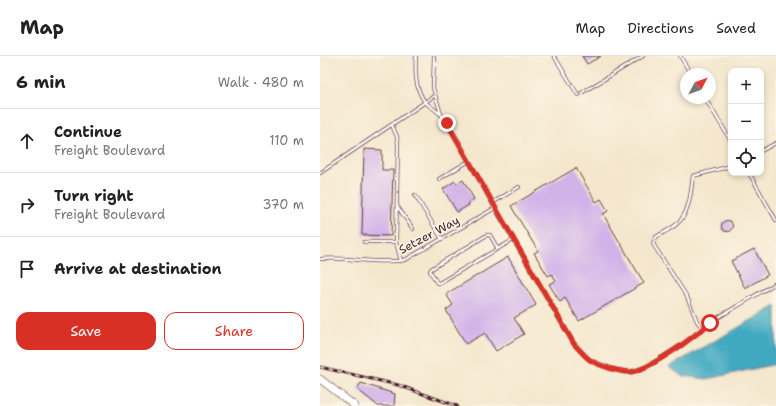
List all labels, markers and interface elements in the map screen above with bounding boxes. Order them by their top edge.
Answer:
text: Map [20,15,64,40]
text: Map [576,19,606,37]
text: Directions [628,19,694,37]
text: Saved [716,19,756,37]
north arrow [680,68,716,104]
map controls [728,68,764,176]
button: + [728,68,764,104]
text: 6 min [16,71,66,93]
text: Walk · 480 m [218,74,304,91]
button: − [728,104,764,140]
route end [438,114,456,132]
text: Continue [54,122,122,142]
icon: ahead [16,130,38,152]
text: 110 m [269,132,304,149]
button: locate [728,140,764,176]
text: Freight Boulevard [54,142,165,159]
text: Turn right [54,186,134,206]
icon: right [16,194,38,216]
text: 370 m [262,196,304,213]
text: Freight Boulevard [54,206,165,223]
street label: Setzer Way [396,212,462,258]
icon: arrive [16,258,38,280]
text: Arrive at destination [54,259,222,279]
button: Save [16,312,156,350]
button: Share [164,312,304,350]
route start [701,314,719,332]

